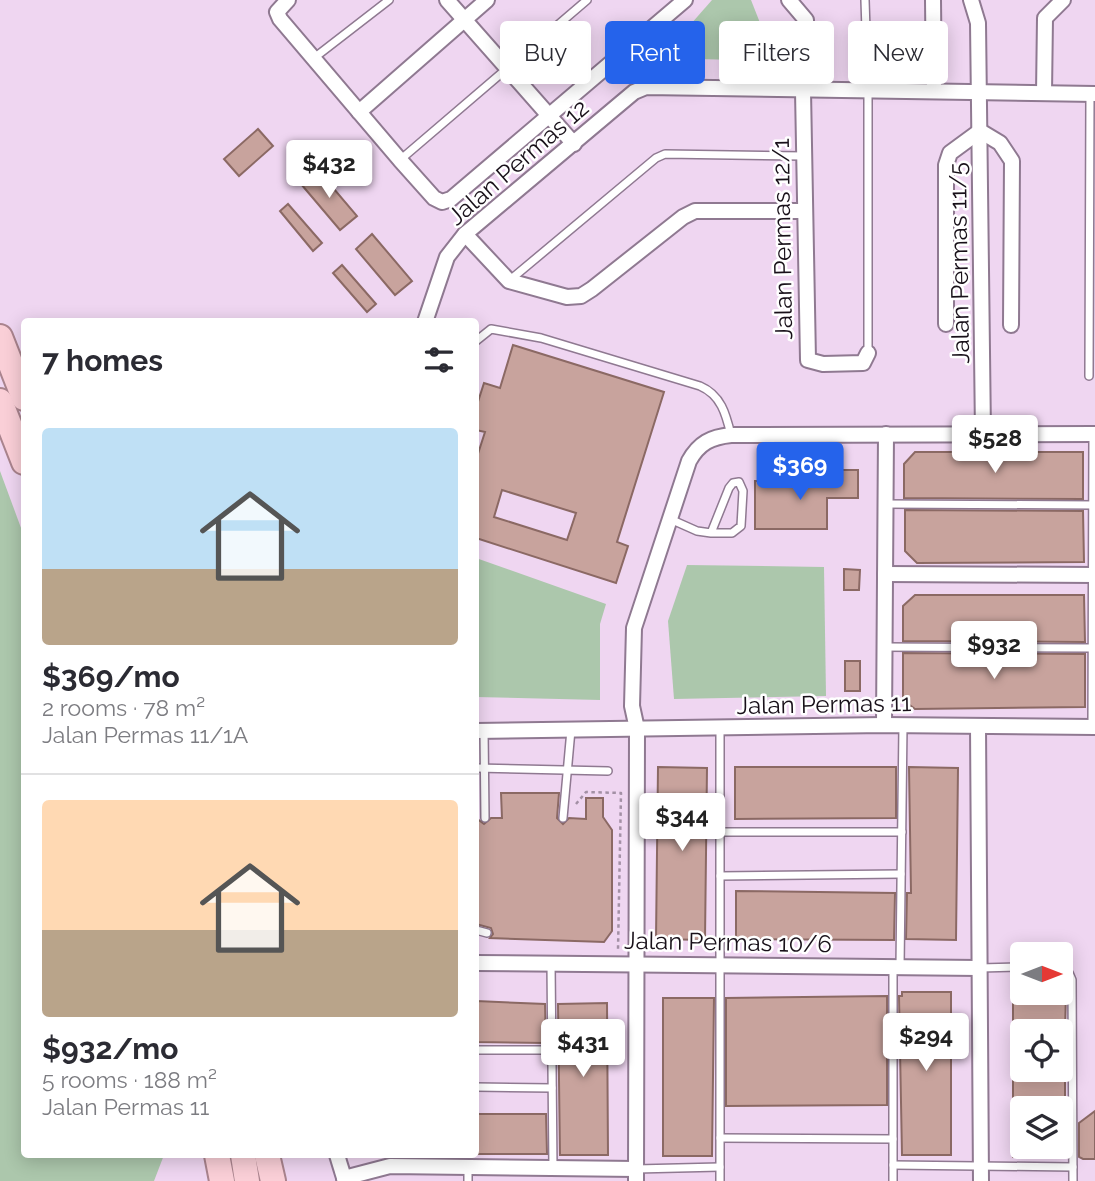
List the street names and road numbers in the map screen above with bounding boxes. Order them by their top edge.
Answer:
street label: Jalan Permas 12 [442,93,594,231]
street label: Jalan Permas 12/1 [766,138,798,340]
street label: Jalan Permas 11/5 [943,162,975,364]
street label: Jalan Permas 11 [736,688,912,720]
street label: Jalan Permas 10/6 [624,926,832,958]

